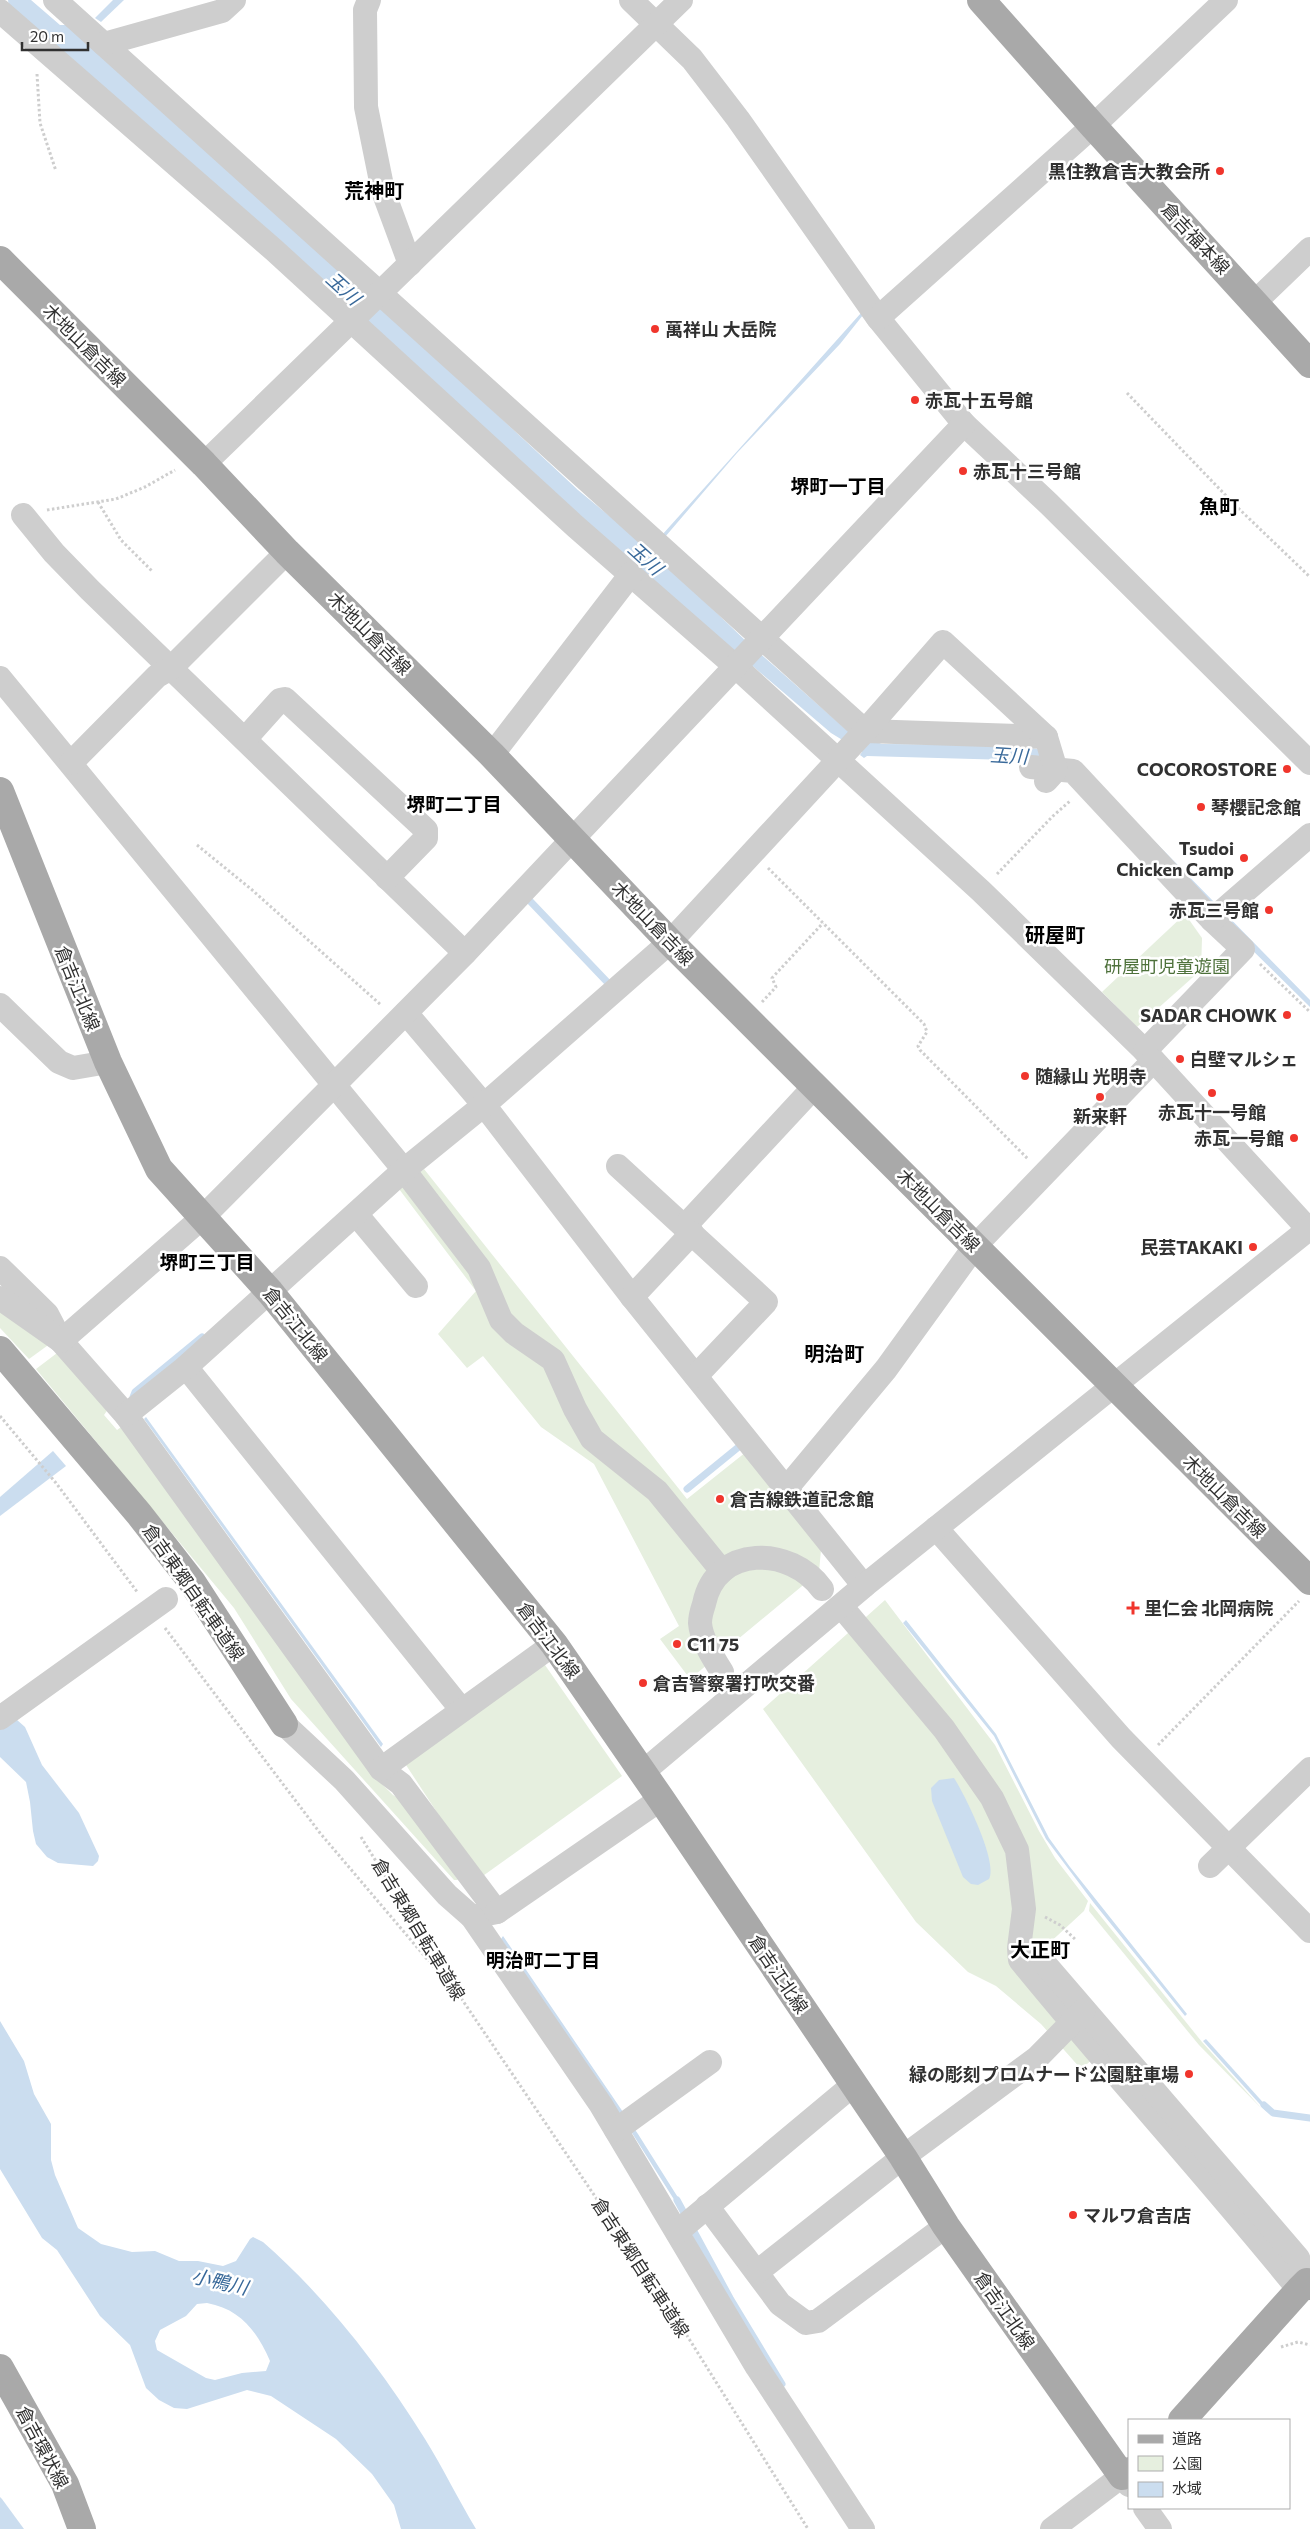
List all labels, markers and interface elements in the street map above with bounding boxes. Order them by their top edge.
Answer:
scale bar [22,20,89,52]
text: 20 m [30,27,64,45]
place label: 黒住教倉吉大教会所 [1048,160,1210,182]
marker: 黒住教倉吉大教会所 [1214,165,1226,177]
district label: 荒神町 [344,178,404,202]
street label: 倉吉福本線 [1157,198,1235,278]
water label: 玉川 [322,267,367,311]
street label: 木地山倉吉線 [39,299,131,391]
place label: 萬祥山 大岳院 [665,318,776,340]
marker: 萬祥山 大岳院 [649,323,661,335]
place label: 赤瓦十五号館 [925,389,1033,411]
marker: 赤瓦十五号館 [909,394,921,406]
place label: 赤瓦十三号館 [973,460,1081,482]
marker: 赤瓦十三号館 [957,465,969,477]
district label: 堺町一丁目 [790,474,886,497]
district label: 魚町 [1199,494,1239,518]
water label: 玉川 [624,537,669,581]
street label: 木地山倉吉線 [324,587,416,679]
water label: 玉川 [989,743,1031,768]
place label: COCOROSTORE [1137,758,1277,780]
marker: COCOROSTORE [1281,763,1293,775]
district label: 堺町二丁目 [406,792,502,815]
place label: 琴櫻記念館 [1211,796,1301,818]
marker: 琴櫻記念館 [1195,801,1207,813]
place label: Tsudoi Chicken Camp [1116,837,1234,880]
marker: Tsudoi Chicken Camp [1238,852,1250,864]
street label: 木地山倉吉線 [608,877,698,969]
place label: 赤瓦三号館 [1169,899,1259,921]
marker: 赤瓦三号館 [1263,904,1275,916]
district label: 研屋町 [1025,922,1085,946]
street label: 倉吉江北線 [51,942,105,1034]
park label: 研屋町児童遊園 [1104,955,1230,977]
place label: SADAR CHOWK [1140,1004,1277,1026]
marker: SADAR CHOWK [1281,1009,1293,1021]
place label: 白壁マルシェ [1190,1048,1298,1070]
marker: 白壁マルシェ [1174,1053,1186,1065]
place label: 随縁山 光明寺 [1035,1065,1146,1087]
marker: 随縁山 光明寺 [1019,1070,1031,1082]
marker: 赤瓦十一号館 [1206,1087,1218,1099]
marker: 新来軒 [1094,1091,1106,1103]
place label: 赤瓦十一号館 [1158,1101,1266,1123]
place label: 新来軒 [1073,1105,1127,1127]
place label: 赤瓦一号館 [1194,1127,1284,1149]
marker: 赤瓦一号館 [1288,1132,1300,1144]
street label: 木地山倉吉線 [893,1164,985,1256]
place label: 民芸TAKAKI [1140,1236,1243,1258]
marker: 民芸TAKAKI [1247,1241,1259,1253]
district label: 堺町三丁目 [159,1250,255,1273]
street label: 倉吉江北線 [259,1282,333,1366]
district label: 明治町 [804,1341,864,1365]
street label: 木地山倉吉線 [1179,1450,1271,1542]
place label: 倉吉線鉄道記念館 [730,1488,874,1510]
marker: 倉吉線鉄道記念館 [714,1493,726,1505]
street label: 倉吉東郷自転車道線 [139,1519,249,1665]
street label: 倉吉江北線 [513,1597,585,1683]
place label: 里仁会 北岡病院 [1144,1597,1273,1619]
marker: 里仁会 北岡病院 [1126,1601,1140,1615]
place label: C11 75 [687,1633,739,1655]
marker: C11 75 [671,1638,683,1650]
place label: 倉吉警察署打吹交番 [653,1672,815,1694]
marker: 倉吉警察署打吹交番 [637,1677,649,1689]
street label: 倉吉東郷自転車道線 [368,1854,470,2004]
street label: 倉吉江北線 [745,1931,813,2017]
district label: 大正町 [1010,1937,1070,1961]
district label: 明治町二丁目 [486,1948,600,1971]
place label: 緑の彫刻プロムナード公園駐車場 [909,2063,1179,2085]
marker: 緑の彫刻プロムナード公園駐車場 [1183,2068,1195,2080]
street label: 倉吉東郷自転車道線 [588,2193,694,2341]
place label: マルワ倉吉店 [1083,2204,1191,2226]
marker: マルワ倉吉店 [1067,2209,1079,2221]
water label: 小鴨川 [190,2263,252,2299]
street label: 倉吉江北線 [970,2267,1040,2353]
street label: 倉吉環状線 [12,2402,74,2492]
legend [1128,2419,1290,2509]
text: 道路 [1172,2429,1202,2447]
text: 公園 [1172,2454,1202,2472]
text: 水域 [1172,2479,1202,2497]

